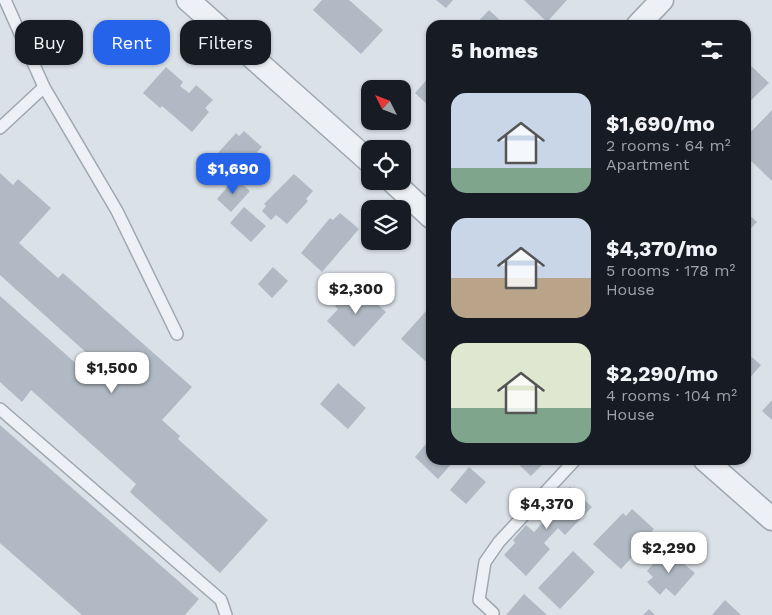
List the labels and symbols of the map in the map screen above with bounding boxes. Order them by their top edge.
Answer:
north arrow [361,80,411,130]
pin: $1,690 [192,152,274,195]
pin: $2,300 [315,272,397,315]
pin: $1,500 [71,352,153,394]
pin: $4,370 [506,488,588,530]
pin: $2,290 [628,532,710,574]

